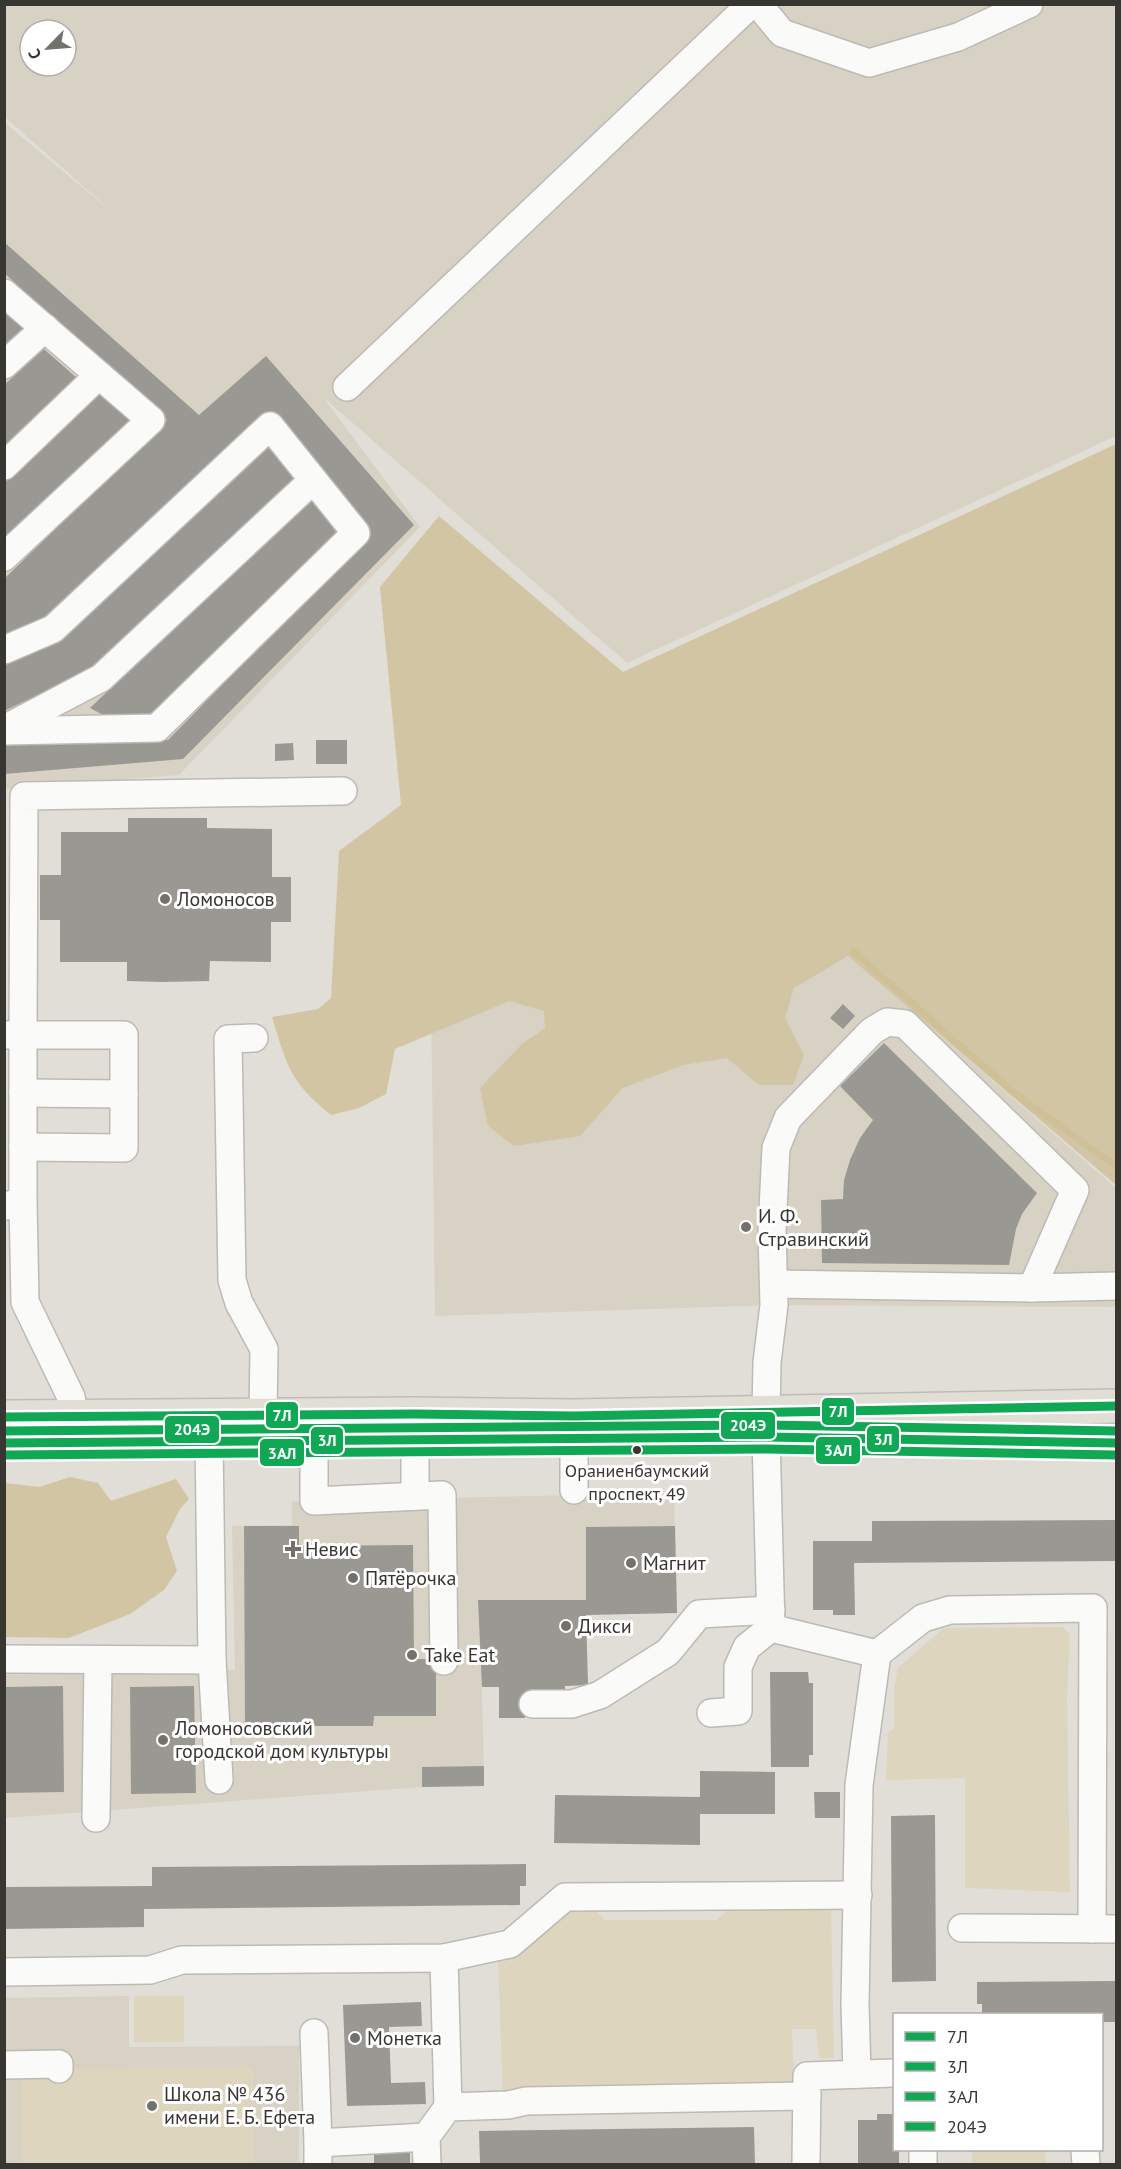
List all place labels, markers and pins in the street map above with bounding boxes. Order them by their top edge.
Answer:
place label: Ломоносов [176,886,275,912]
marker: Ломоносов [158,892,172,906]
place label: И. Ф. Стравинский [758,1203,869,1252]
marker: И. Ф. Стравинский [739,1220,753,1234]
marker: Ораниенбаумский проспект, 49 [631,1444,643,1456]
place label: Ораниенбаумский проспект, 49 [565,1459,709,1505]
place label: Невис [305,1536,359,1562]
marker: Невис [286,1542,300,1556]
place label: Магнит [643,1550,706,1576]
marker: Магнит [624,1556,638,1570]
place label: Пятёрочка [365,1565,456,1591]
marker: Пятёрочка [346,1571,360,1585]
place label: Дикси [578,1613,632,1639]
marker: Дикси [559,1619,573,1633]
place label: Take Eat [424,1642,495,1668]
marker: Take Eat [405,1648,419,1662]
place label: Ломоносовский городской дом культуры [174,1715,389,1764]
marker: Ломоносовский городской дом культуры [156,1733,170,1747]
place label: Монетка [367,2025,442,2051]
marker: Монетка [348,2031,362,2045]
place label: Школа № 436 имени Е. Б. Ефета [164,2081,315,2130]
marker: Школа № 436 имени Е. Б. Ефета [145,2099,159,2113]

